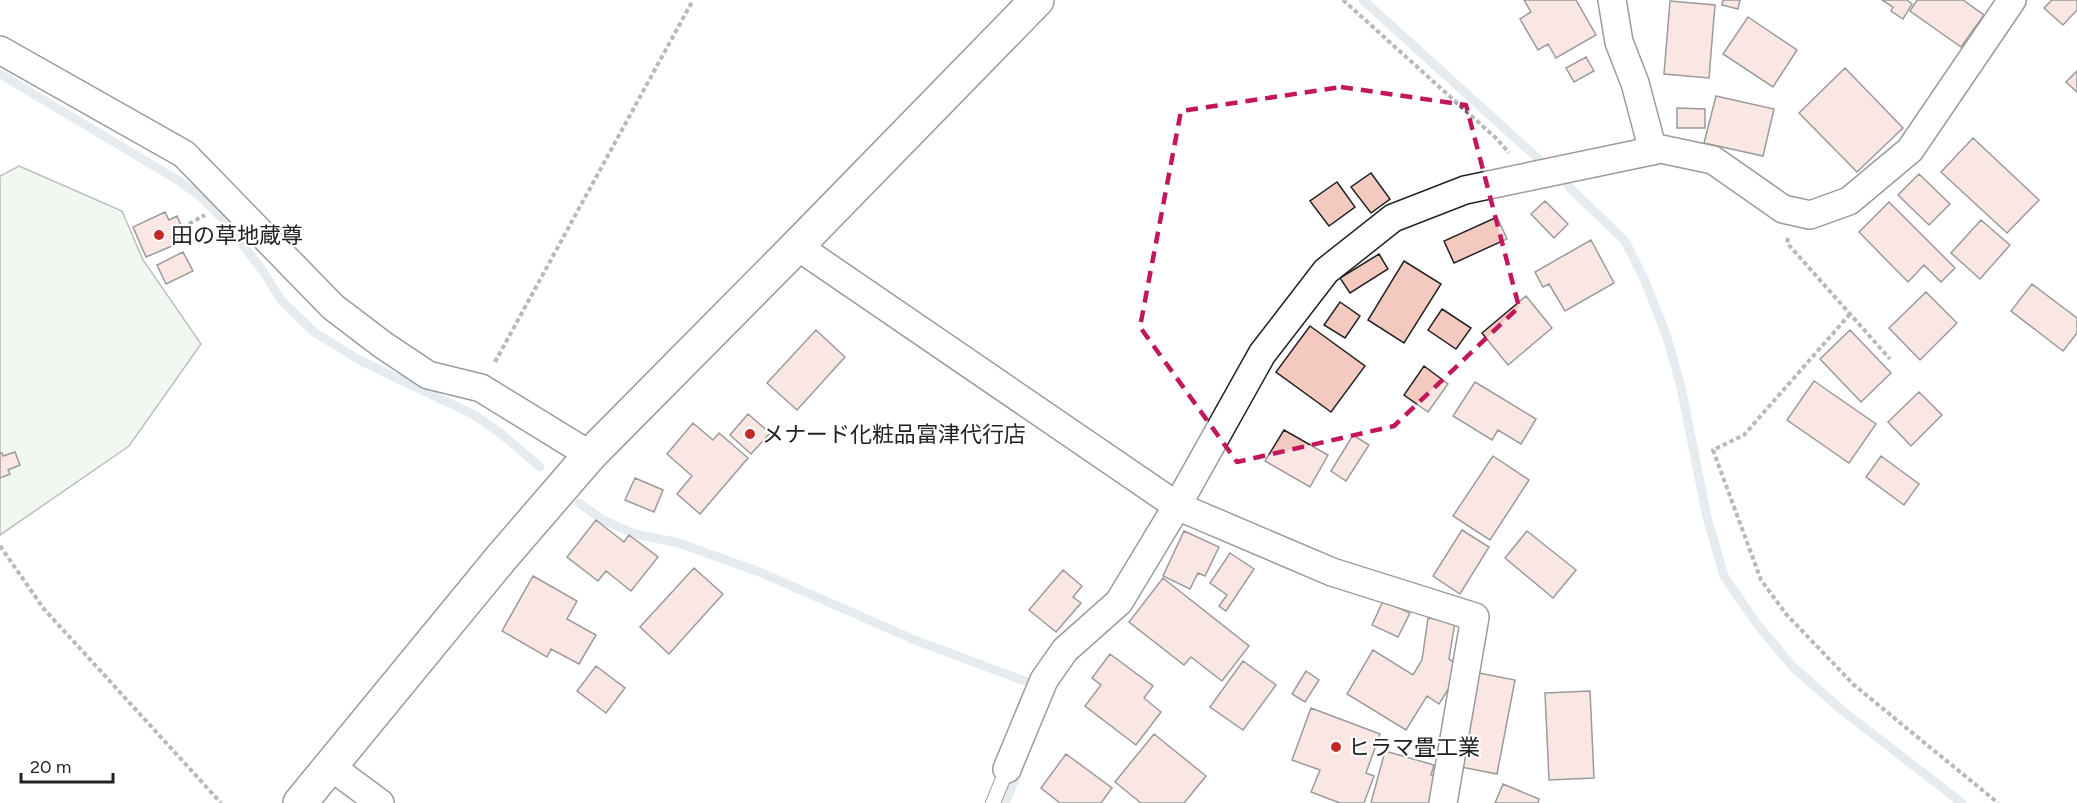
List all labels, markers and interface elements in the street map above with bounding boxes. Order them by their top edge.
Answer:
place label: 田の草地蔵尊 [171,222,303,249]
marker: 田の草地蔵尊 [152,228,166,242]
place label: メナード化粧品富津代行店 [762,421,1026,448]
marker: メナード化粧品富津代行店 [743,427,757,441]
place label: ヒラマ畳工業 [1348,734,1480,761]
marker: ヒラマ畳工業 [1329,740,1343,754]
scale bar [21,746,112,784]
text: 20 m [30,756,71,778]

